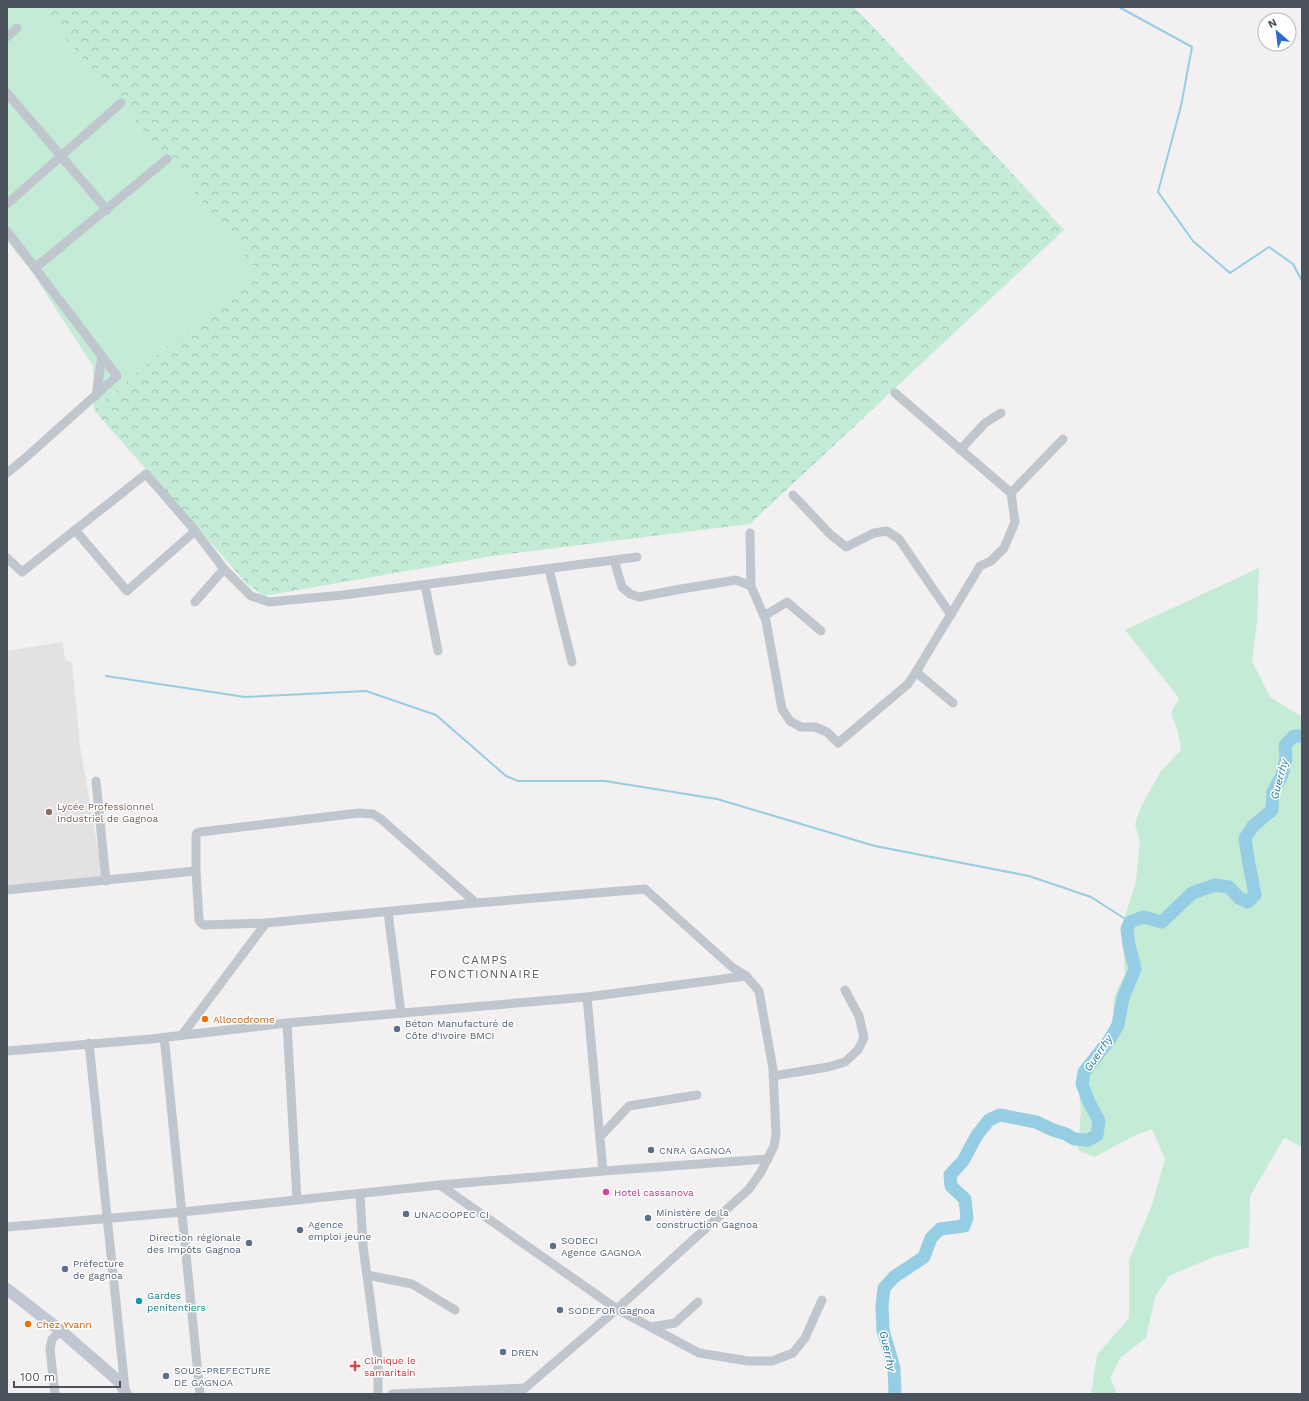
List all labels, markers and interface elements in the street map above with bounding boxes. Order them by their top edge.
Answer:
north arrow [1257,12,1297,52]
text: N [1266,16,1279,31]
water label: Guerrhy [1268,756,1291,801]
place label: Lycée Professionnel Industriel de Gagnoa [57,801,158,824]
marker: Lycée Professionnel Industriel de Gagnoa [44,807,54,817]
district label: CAMPS FONCTIONNAIRE [430,953,540,981]
marker: Allocodrome [200,1014,210,1024]
place label: Allocodrome [213,1014,275,1025]
place label: Béton Manufacturé de Côte d'Ivoire BMCI [405,1018,514,1041]
marker: Béton Manufacturé de Côte d'Ivoire BMCI [392,1024,402,1034]
water label: Guerrhy [1082,1031,1116,1074]
marker: CNRA GAGNOA [646,1145,656,1155]
place label: CNRA GAGNOA [659,1145,732,1156]
marker: Hotel cassanova [601,1187,611,1197]
place label: Hotel cassanova [614,1187,694,1198]
place label: Ministère de la construction Gagnoa [656,1207,758,1230]
marker: UNACOOPEC CI [401,1209,411,1219]
place label: UNACOOPEC CI [414,1209,489,1220]
marker: Ministère de la construction Gagnoa [643,1213,653,1223]
place label: Agence emploi jeune [308,1219,371,1242]
marker: Agence emploi jeune [295,1225,305,1235]
place label: Direction régionale des Impôts Gagnoa [147,1232,241,1255]
place label: SODECI Agence GAGNOA [561,1235,642,1258]
marker: Direction régionale des Impôts Gagnoa [244,1238,254,1248]
marker: SODECI Agence GAGNOA [548,1241,558,1251]
place label: Préfecture de gagnoa [73,1258,124,1281]
marker: Préfecture de gagnoa [60,1264,70,1274]
place label: Gardes penitentiers [147,1290,206,1313]
marker: Gardes penitentiers [134,1296,144,1306]
marker: SODEFOR Gagnoa [555,1305,565,1315]
place label: SODEFOR Gagnoa [568,1305,655,1316]
marker: Chez Yvann [23,1319,33,1329]
place label: Chez Yvann [36,1319,92,1330]
water label: Guerrhy [877,1330,899,1374]
marker: DREN [498,1347,508,1357]
place label: DREN [511,1347,539,1358]
place label: Clinique le samaritain [364,1355,416,1378]
marker: Clinique le samaritain [349,1360,361,1372]
scale bar [14,1363,120,1389]
place label: SOUS-PREFECTURE DE GAGNOA [174,1365,271,1388]
text: 100 m [20,1370,55,1384]
marker: SOUS-PREFECTURE DE GAGNOA [161,1371,171,1381]

